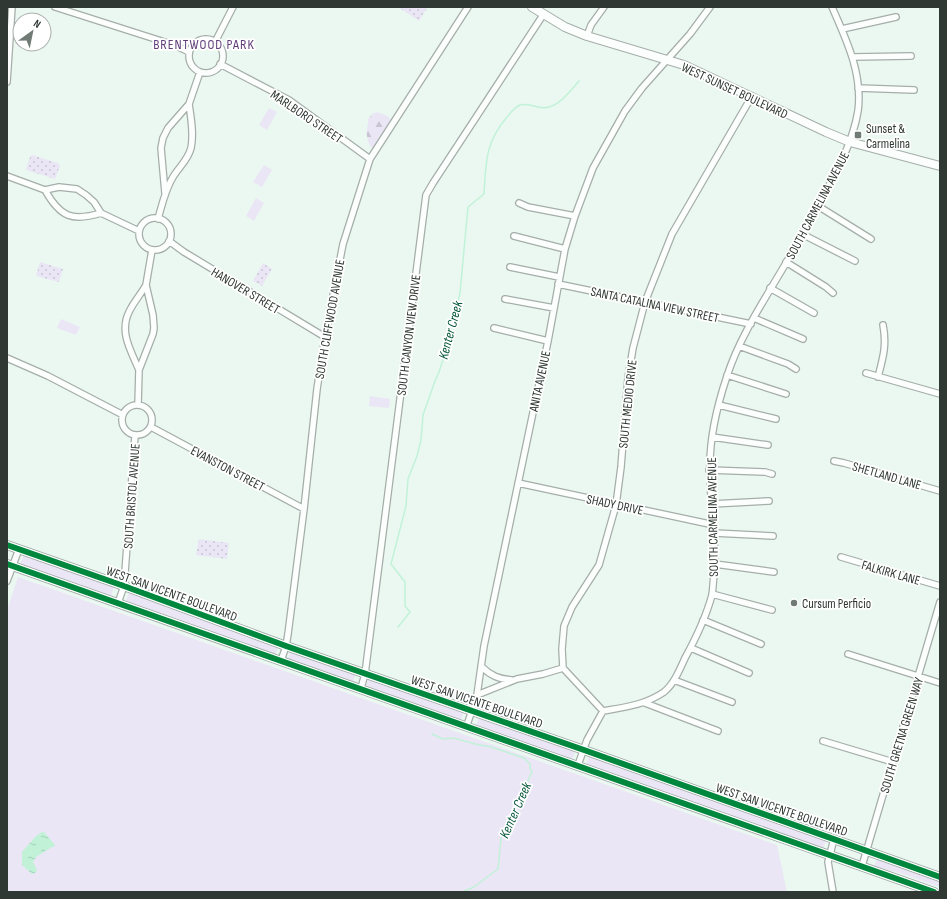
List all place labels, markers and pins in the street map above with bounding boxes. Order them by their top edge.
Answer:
place label: Sunset & Carmelina [866,121,910,152]
marker: Sunset & Carmelina [853,130,863,140]
place label: Cursum Perficio [802,596,871,612]
marker: Cursum Perficio [789,598,799,608]

